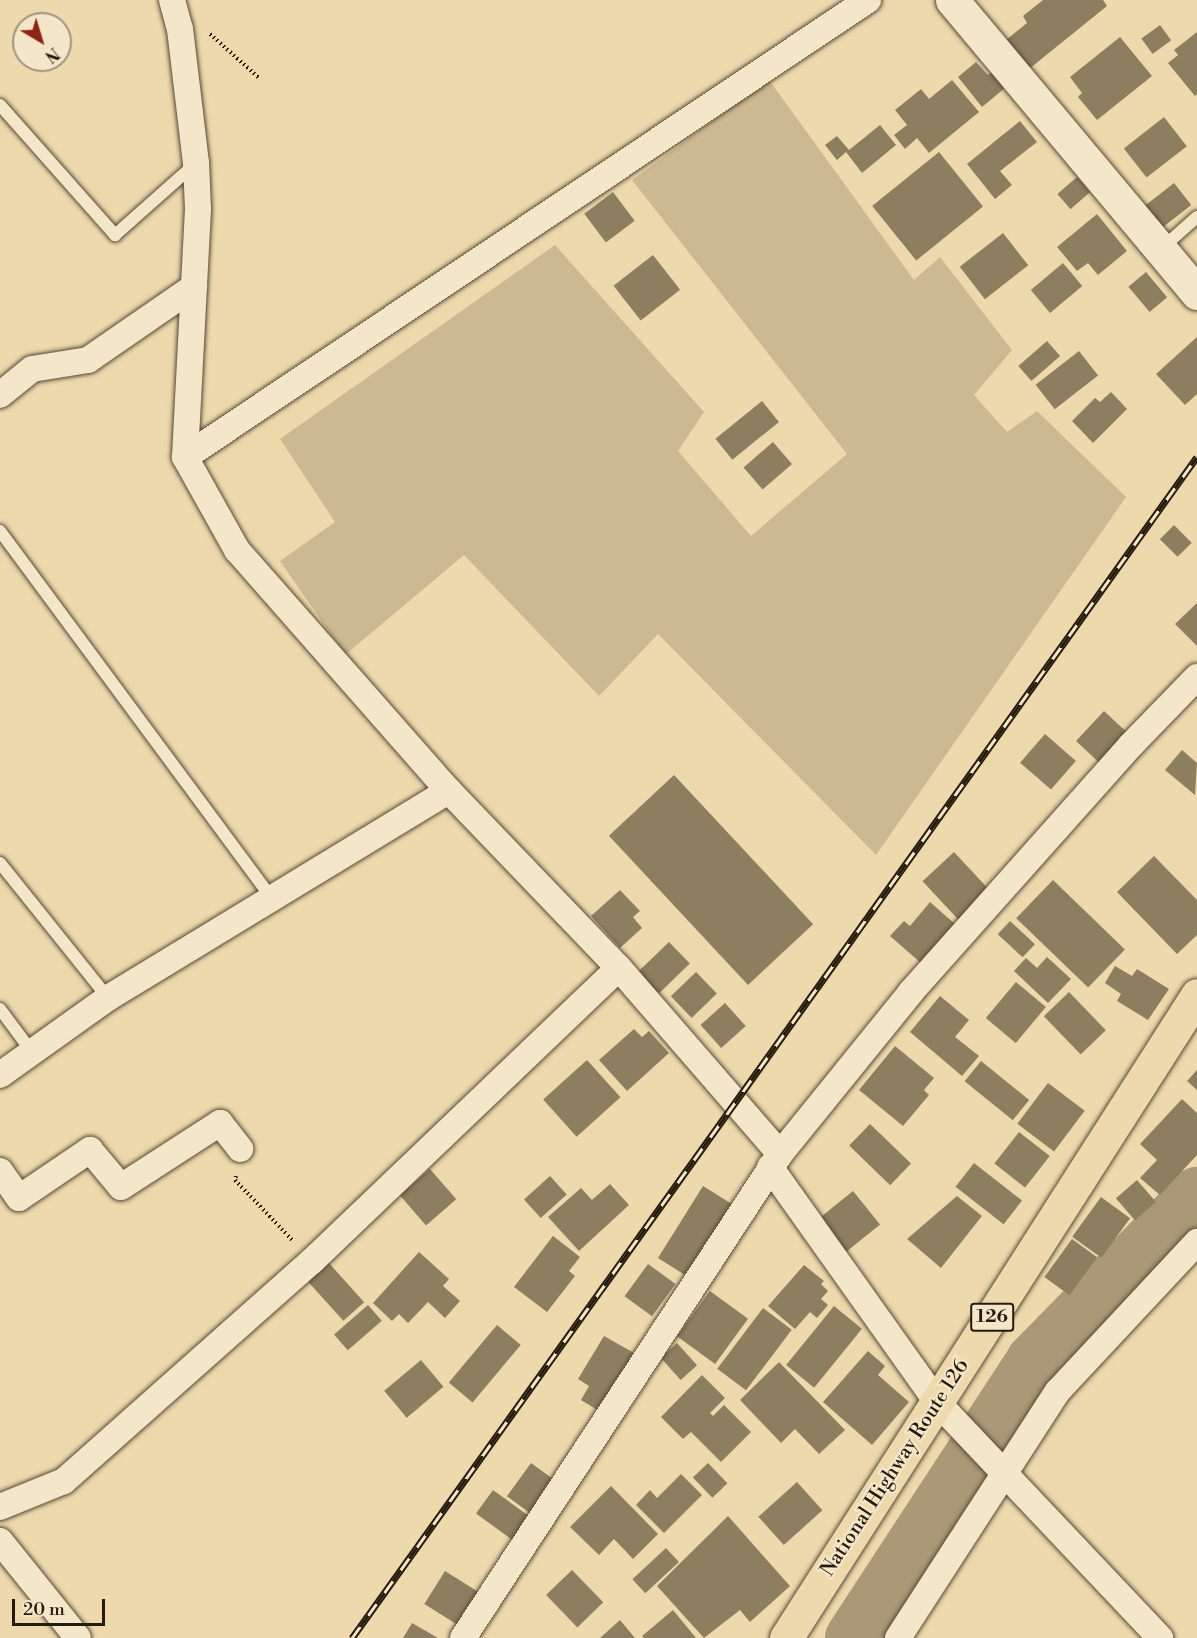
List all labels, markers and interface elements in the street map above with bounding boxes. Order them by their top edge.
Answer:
north arrow [12,12,72,72]
text: N [41,43,63,66]
road number: 126 [970,1302,1014,1332]
street label: National Highway Route 126 [816,1355,974,1581]
scale bar [15,1587,108,1625]
text: 20 m [23,1598,65,1621]

